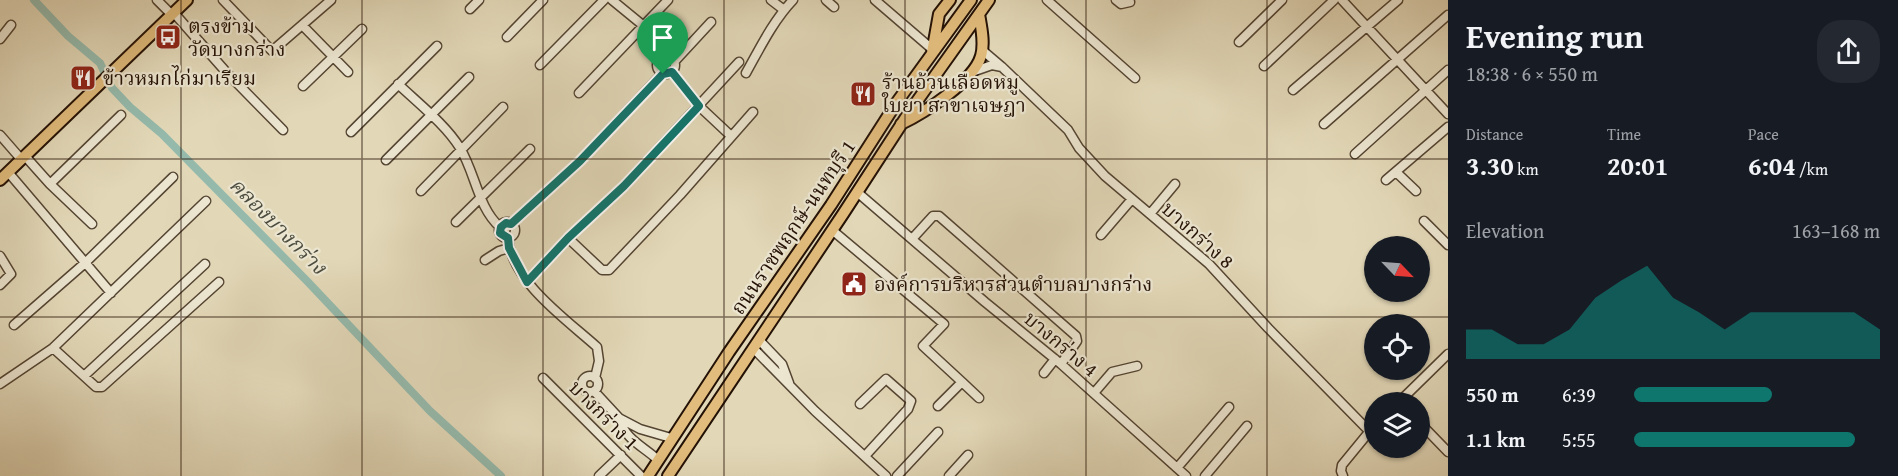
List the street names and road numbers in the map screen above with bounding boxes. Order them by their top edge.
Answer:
street label: ถนนราชพฤกษ์-นนทบุรี 1 [723,133,862,320]
street label: บางกร่าง 8 [1156,194,1241,275]
street label: บางกร่าง 4 [1018,304,1104,383]
street label: บางกร่าง 1 [563,373,646,456]

